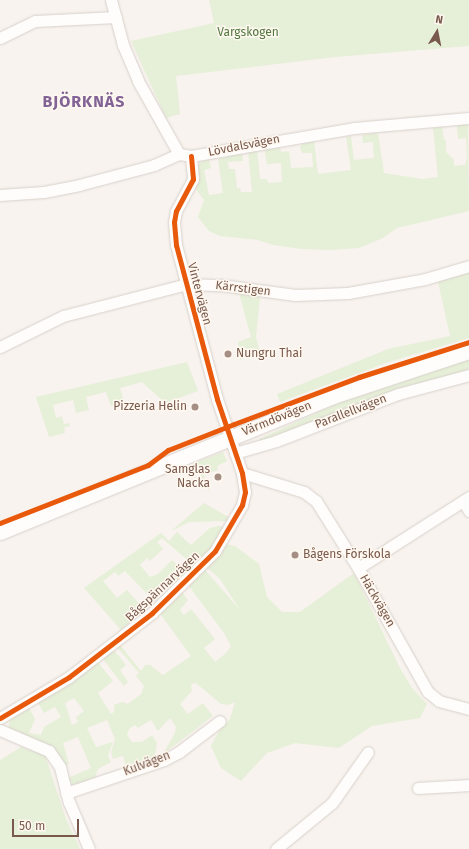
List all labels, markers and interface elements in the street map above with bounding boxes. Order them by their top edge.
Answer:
north arrow [417,12,457,52]
text: N [434,13,444,27]
park label: Vargskogen [217,26,279,40]
district label: BJÖRKNÄS [43,92,125,112]
street label: Lövdalsvägen [207,132,281,160]
street label: Vintervägen [184,261,214,327]
street label: Kärrstigen [215,278,271,300]
place label: Nungru Thai [236,347,302,361]
marker: Nungru Thai [223,349,233,359]
street label: Parallellvägen [313,392,389,432]
street label: Värmdövägen [240,399,314,439]
place label: Pizzeria Helin [113,400,187,414]
marker: Pizzeria Helin [190,402,200,412]
place label: Samglas Nacka [165,463,210,491]
marker: Samglas Nacka [213,472,223,482]
place label: Bågens Förskola [303,548,391,562]
street label: Bågspännarvägen [123,549,203,625]
marker: Bågens Förskola [290,550,300,560]
street label: Häckvägen [356,572,398,630]
street label: Kulvägen [122,748,172,780]
scale bar [14,811,81,837]
text: 50 m [19,819,45,833]

